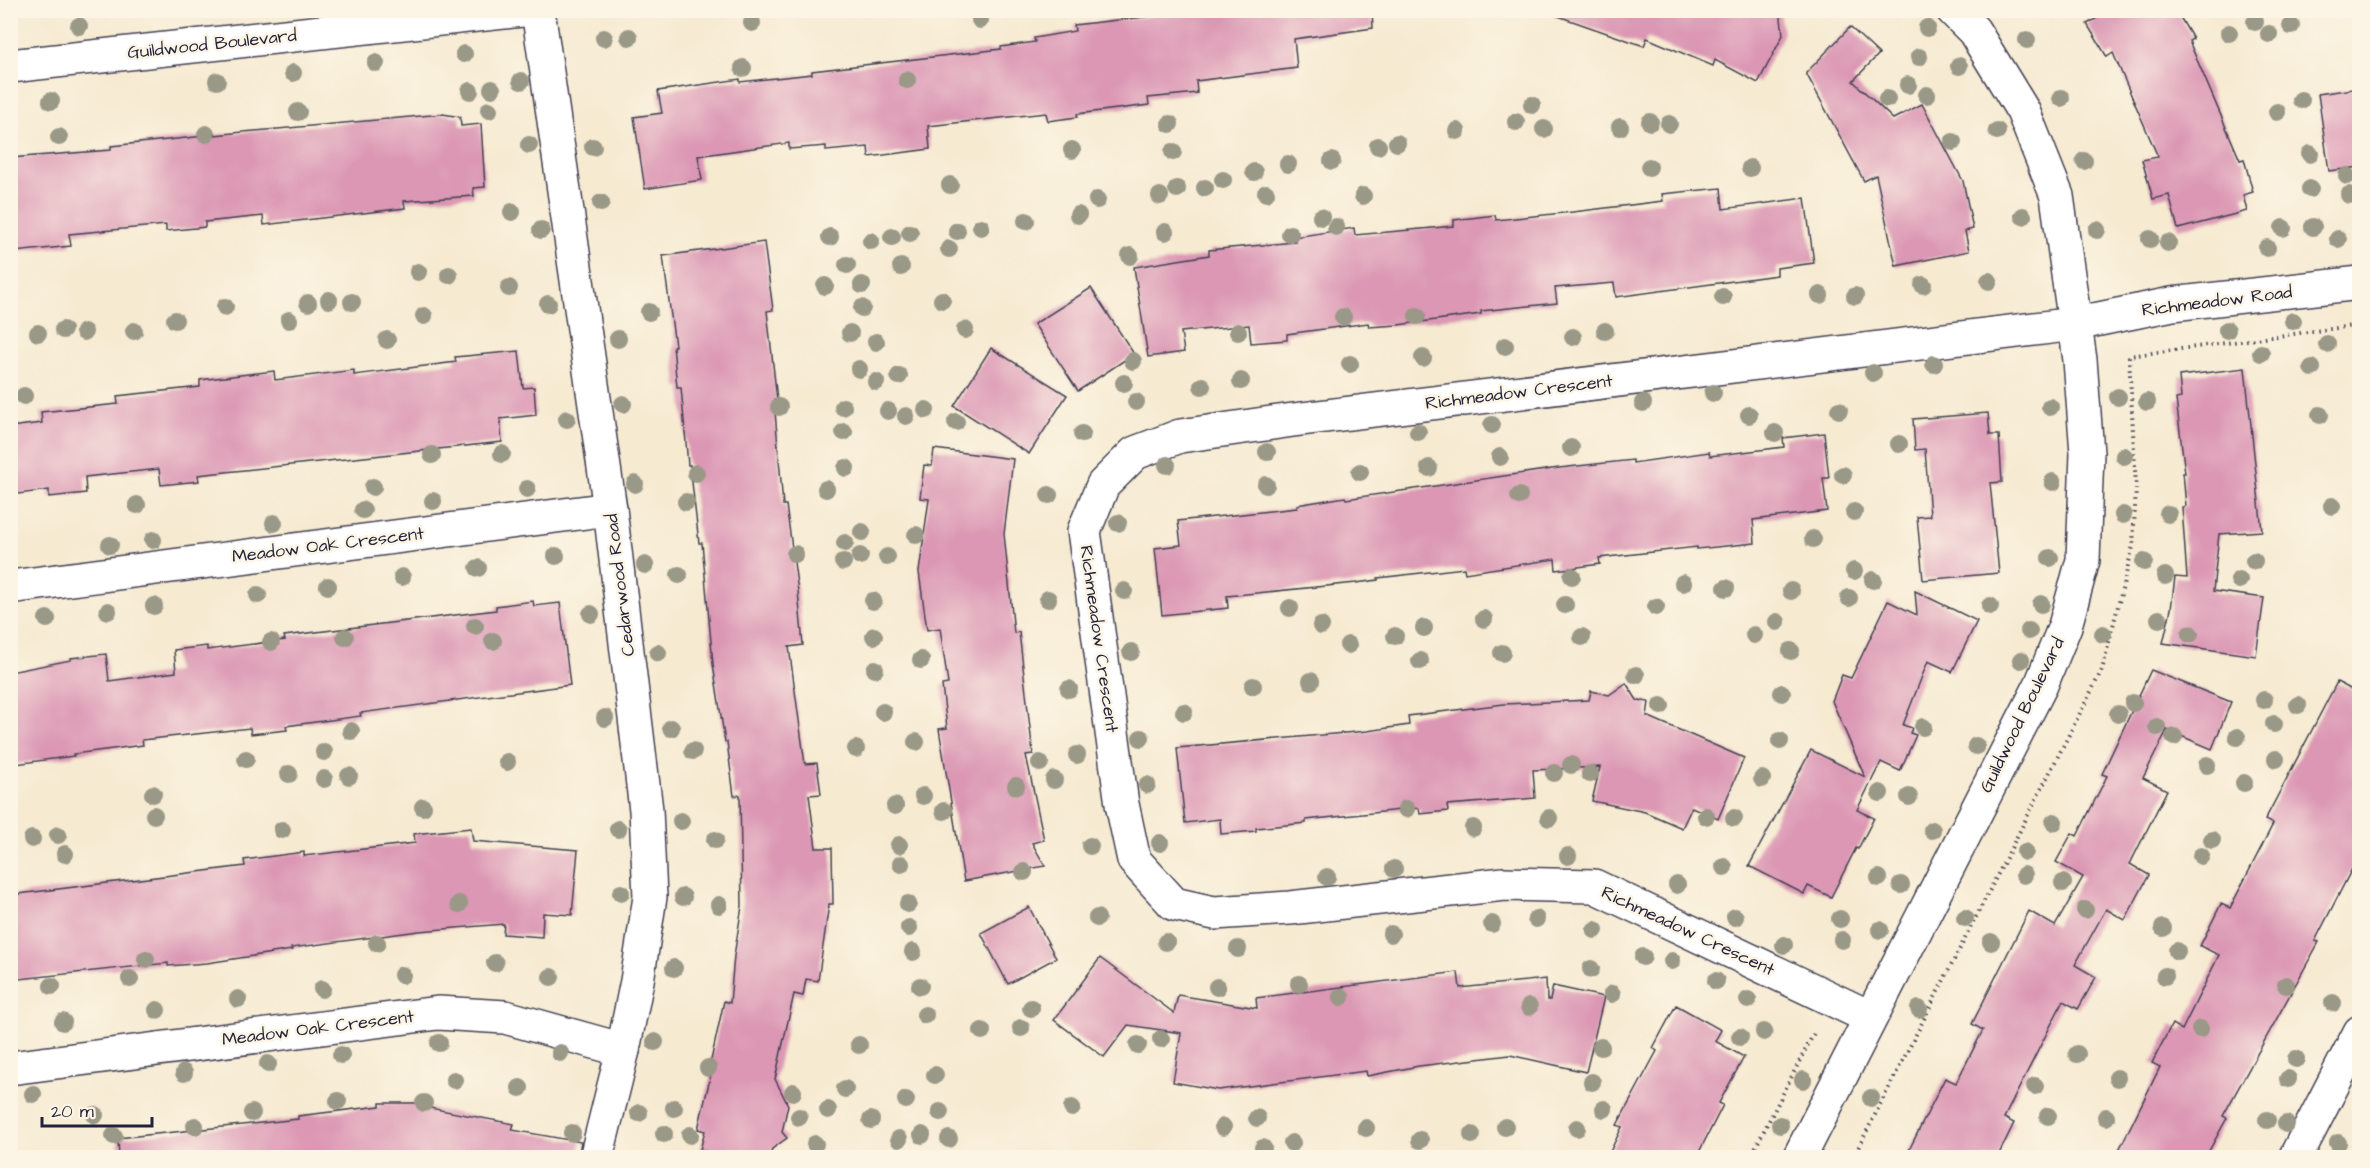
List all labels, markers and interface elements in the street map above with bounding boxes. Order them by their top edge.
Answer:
street label: Guildwood Boulevard [126,23,298,65]
street label: Richmeadow Road [2140,279,2294,323]
street label: Richmeadow Crescent [1424,368,1615,416]
street label: Cedarwood Road [599,512,641,658]
street label: Meadow Oak Crescent [231,521,426,569]
street label: Richmeadow Crescent [1073,544,1125,735]
street label: Guildwood Boulevard [1974,633,2070,797]
street label: Richmeadow Crescent [1597,880,1779,983]
street label: Meadow Oak Crescent [221,1004,416,1052]
scale bar [42,1090,152,1128]
text: 20 m [51,1099,94,1124]

